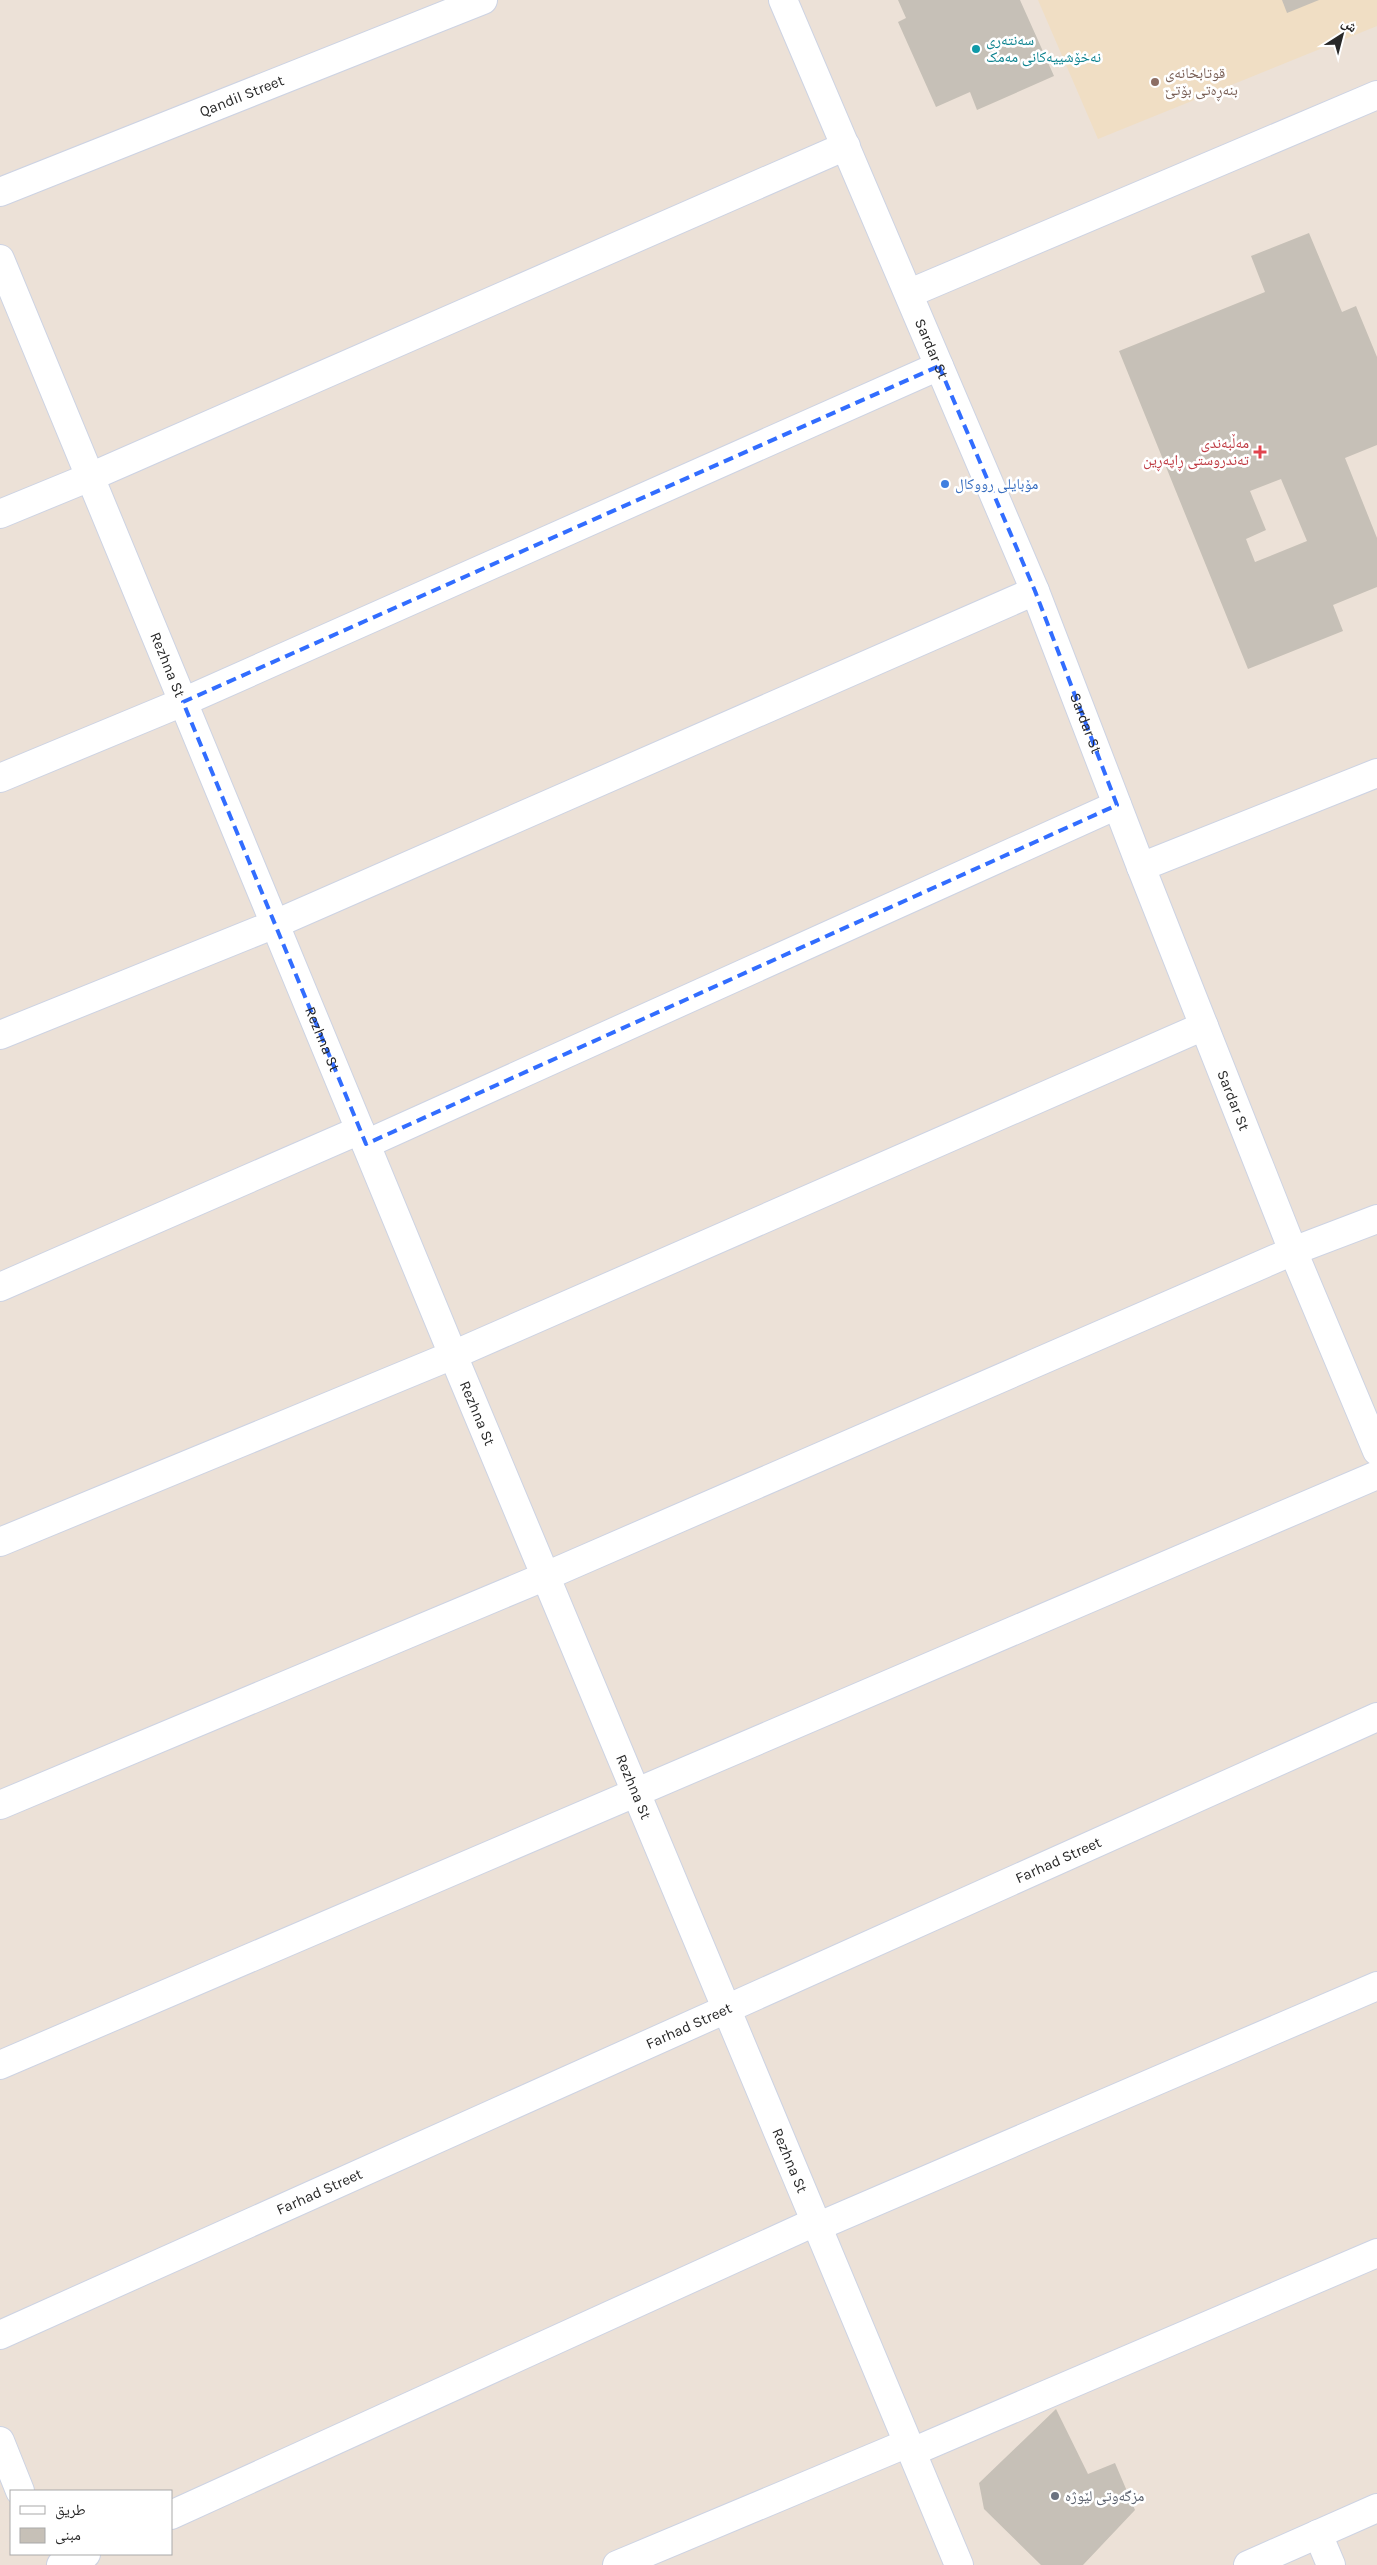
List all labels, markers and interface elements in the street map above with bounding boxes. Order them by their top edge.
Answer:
north arrow [1317,10,1367,60]
text: ش [1338,14,1360,36]
place label: سەنتەری نەخۆشییەکانی مەمک [986,31,1101,67]
marker: سەنتەری نەخۆشییەکانی مەمک [970,43,982,55]
place label: قوتابخانەی بنەڕەتی بۆتێ [1165,64,1238,102]
street label: Qandil Street [197,71,287,121]
marker: قوتابخانەی بنەڕەتی بۆتێ [1149,76,1161,88]
street label: Sardar St [911,316,953,382]
place label: مەڵبەندی تەندروستی ڕاپەڕین [1143,433,1250,472]
marker: مەڵبەندی تەندروستی ڕاپەڕین [1253,445,1267,459]
place label: مۆبایلی رووکال [955,475,1038,494]
marker: مۆبایلی رووکال [939,478,951,490]
street label: Rezhna St [146,630,189,700]
street label: Sardar St [1066,690,1106,756]
street label: Rezhna St [301,1004,344,1075]
street label: Sardar St [1213,1067,1254,1133]
street label: Rezhna St [456,1378,499,1449]
street label: Rezhna St [612,1752,655,1822]
street label: Farhad Street [1013,1833,1104,1887]
street label: Farhad Street [643,1999,735,2053]
street label: Rezhna St [768,2125,812,2196]
street label: Farhad Street [274,2164,365,2219]
place label: مزگەوتی لێوژە [1065,2487,1145,2506]
legend [10,2490,172,2555]
marker: مزگەوتی لێوژە [1049,2490,1061,2502]
text: طريق [55,2501,86,2520]
text: مبنى [55,2526,81,2545]

